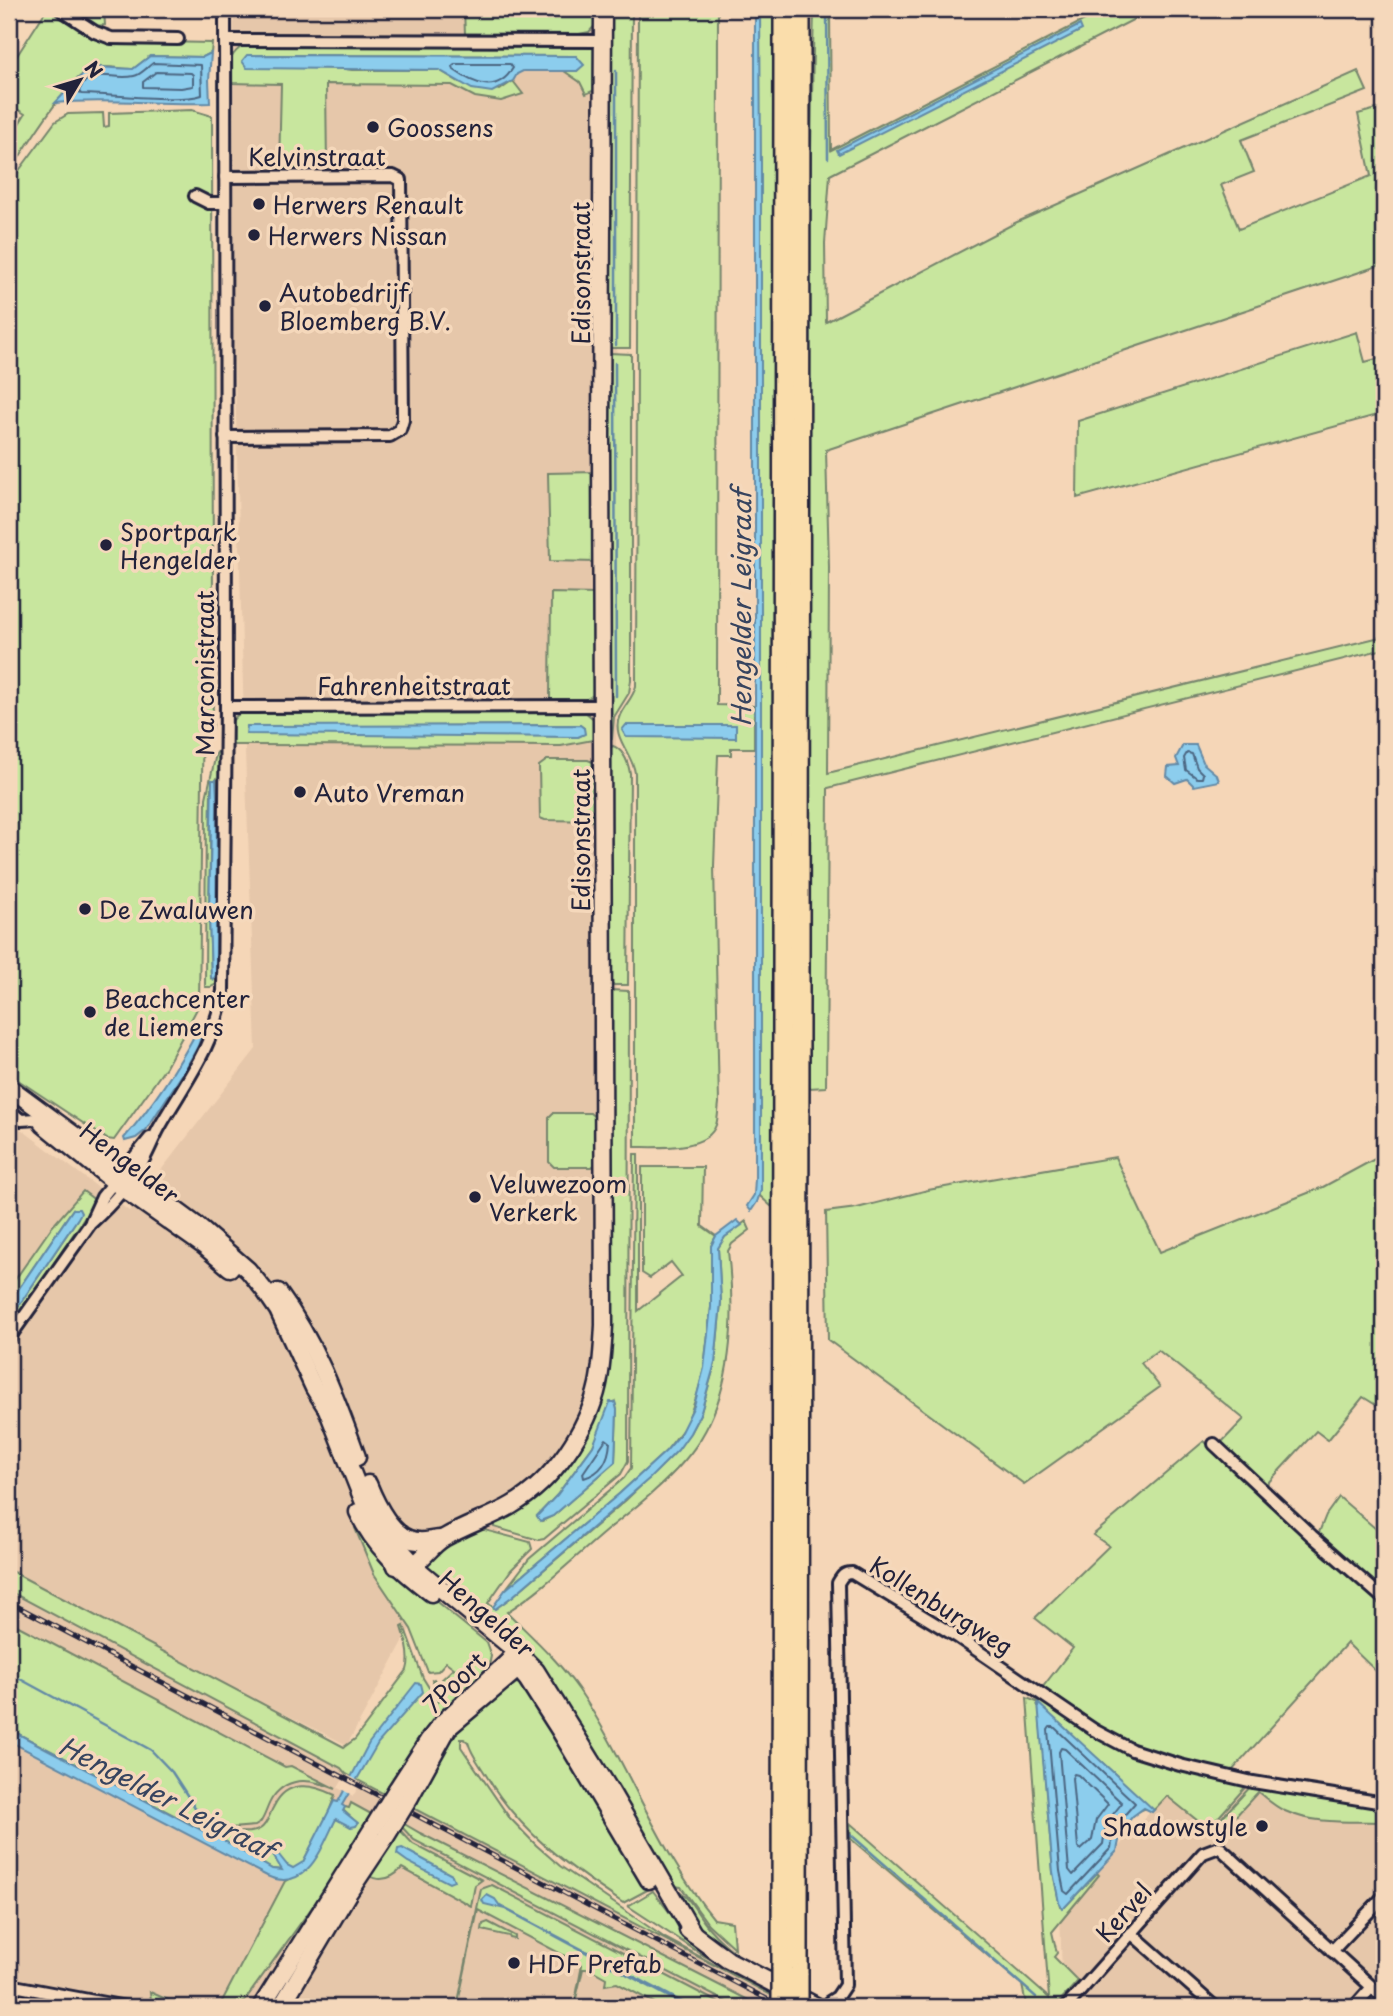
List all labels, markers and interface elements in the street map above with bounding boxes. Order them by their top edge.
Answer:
north arrow [46,46,116,116]
text: N [79,54,110,83]
place label: Goossens [387,109,493,145]
marker: Goossens [365,119,381,135]
street label: Kelvinstraat [248,138,386,174]
place label: Herwers Renault [273,186,464,222]
marker: Herwers Renault [251,196,267,212]
street label: Edisonstraat [562,201,598,345]
place label: Herwers Nissan [268,217,448,253]
marker: Herwers Nissan [246,227,262,243]
place label: Autobedrijf Bloemberg B.V. [279,274,451,338]
marker: Autobedrijf Bloemberg B.V. [257,298,273,314]
water label: Hengelder Leigraaf [721,483,760,727]
place label: Sportpark Hengelder [120,513,237,577]
marker: Sportpark Hengelder [98,537,114,553]
street label: Marconistraat [186,590,222,756]
street label: Fahrenheitstraat [317,667,511,703]
street label: Edisonstraat [562,768,598,912]
place label: Auto Vreman [314,774,465,810]
marker: Auto Vreman [292,784,308,800]
place label: De Zwaluwen [99,891,254,927]
marker: De Zwaluwen [77,901,93,917]
place label: Beachcenter de Liemers [104,980,250,1044]
marker: Beachcenter de Liemers [82,1004,98,1020]
street label: Hengelder [73,1113,187,1212]
place label: Veluwezoom Verkerk [489,1165,627,1229]
marker: Veluwezoom Verkerk [467,1189,483,1205]
street label: Kollenburgweg [863,1546,1021,1664]
street label: Hengelder [431,1561,543,1665]
street label: 7Poort [414,1643,494,1721]
water label: Hengelder Leigraaf [52,1726,287,1871]
place label: Shadowstyle [1102,1808,1248,1844]
marker: Shadowstyle [1254,1818,1270,1834]
street label: Kervel [1087,1874,1159,1950]
place label: HDF Prefab [528,1945,662,1981]
marker: HDF Prefab [506,1955,522,1971]

